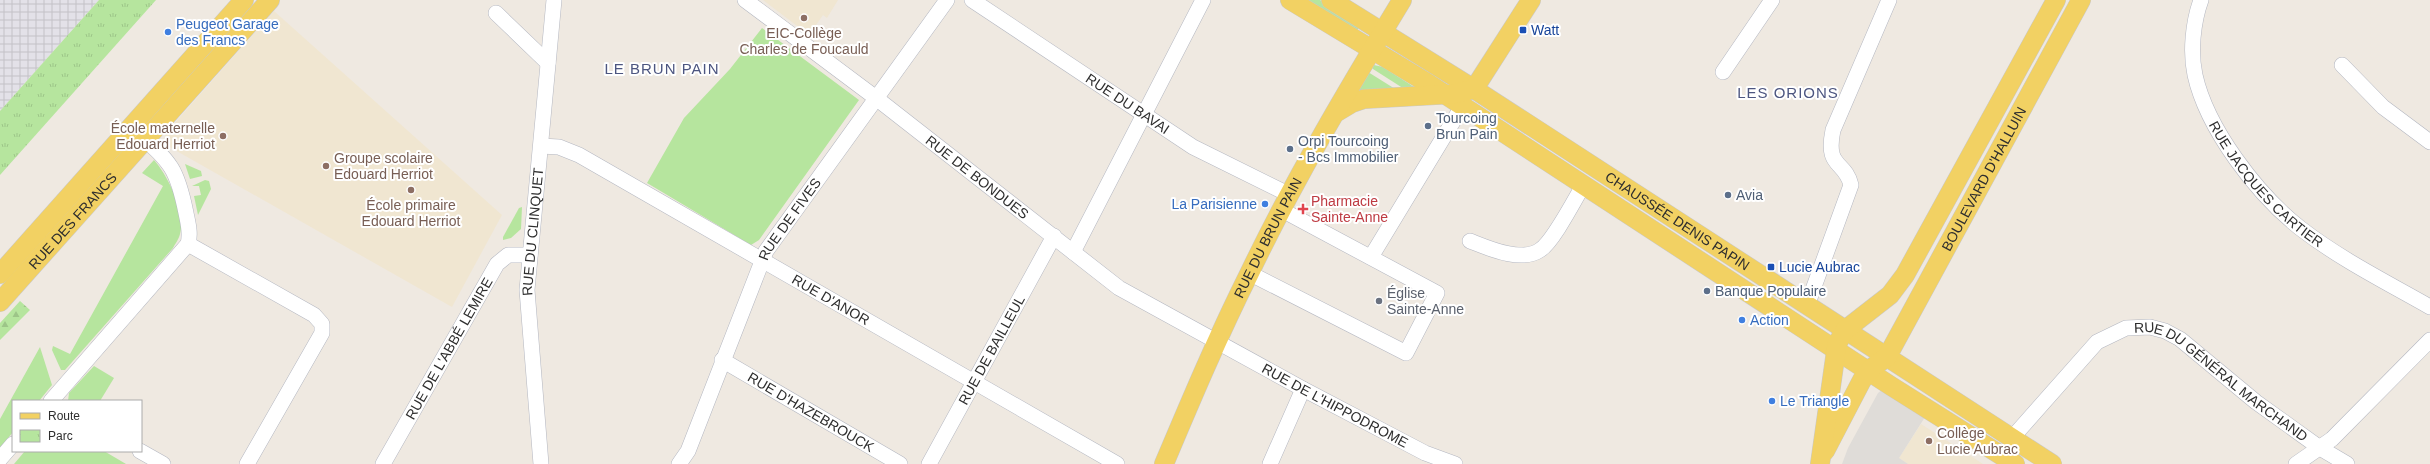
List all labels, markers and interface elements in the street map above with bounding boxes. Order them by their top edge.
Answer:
marker: EIC-Collège Charles de Foucauld [799,13,809,23]
place label: Peugeot Garage des Francs [176,16,279,48]
place label: Watt [1531,22,1559,38]
place label: EIC-Collège Charles de Foucauld [739,25,869,57]
marker: Watt [1518,25,1528,35]
marker: Peugeot Garage des Francs [163,27,173,37]
district label: LE BRUN PAIN [604,60,720,77]
street label: RUE DU BAVAI [1083,70,1172,137]
district label: LES ORIONS [1737,84,1839,101]
street label: BOULEVARD D'HALLUIN [1938,104,2029,254]
place label: Tourcoing Brun Pain [1436,110,1497,142]
street label: RUE JACQUES CARTIER [2206,118,2326,250]
place label: École maternelle Edouard Herriot [111,120,215,152]
marker: Tourcoing Brun Pain [1423,121,1433,131]
marker: École maternelle Edouard Herriot [218,131,228,141]
street label: RUE DE BONDUES [923,132,1032,222]
place label: Orpi Tourcoing - Bcs Immobilier [1298,133,1399,165]
marker: Orpi Tourcoing - Bcs Immobilier [1285,144,1295,154]
place label: Groupe scolaire Edouard Herriot [334,150,433,182]
marker: Groupe scolaire Edouard Herriot [321,161,331,171]
street label: RUE DU CLINQUET [519,167,546,296]
street label: CHAUSSÉE DENIS PAPIN [1602,168,1753,274]
street label: RUE DES FRANCS [25,169,120,272]
street label: RUE DE FIVES [755,175,824,262]
street label: RUE DU BRUN PAIN [1231,175,1305,301]
marker: École primaire Edouard Herriot [406,185,416,195]
place label: Avia [1736,187,1763,203]
marker: Avia [1723,190,1733,200]
place label: Pharmacie Sainte-Anne [1311,193,1388,225]
place label: La Parisienne [1171,196,1257,212]
place label: École primaire Edouard Herriot [362,197,461,229]
marker: La Parisienne [1260,199,1270,209]
marker: Pharmacie Sainte-Anne [1298,204,1308,214]
place label: Lucie Aubrac [1779,259,1860,275]
marker: Lucie Aubrac [1766,262,1776,272]
street label: RUE D'ANOR [789,271,872,328]
street label: RUE DE L'ABBÉ LEMIRE [402,275,496,422]
place label: Banque Populaire [1715,283,1827,299]
place label: Église Sainte-Anne [1387,285,1464,317]
marker: Banque Populaire [1702,286,1712,296]
street label: RUE DE BAILLEUL [955,292,1028,407]
marker: Église Sainte-Anne [1374,296,1384,306]
place label: Action [1750,312,1789,328]
marker: Action [1737,315,1747,325]
street label: RUE DU GÉNÉRAL MARCHAND [2134,319,2311,445]
street label: RUE DE L'HIPPODROME [1259,360,1411,451]
street label: RUE D'HAZEBROUCK [745,369,878,455]
place label: Le Triangle [1780,393,1849,409]
marker: Le Triangle [1767,396,1777,406]
legend [12,400,142,452]
text: Route [48,409,80,423]
place label: Collège Lucie Aubrac [1937,425,2018,457]
text: Parc [48,429,73,443]
marker: Collège Lucie Aubrac [1924,436,1934,446]

